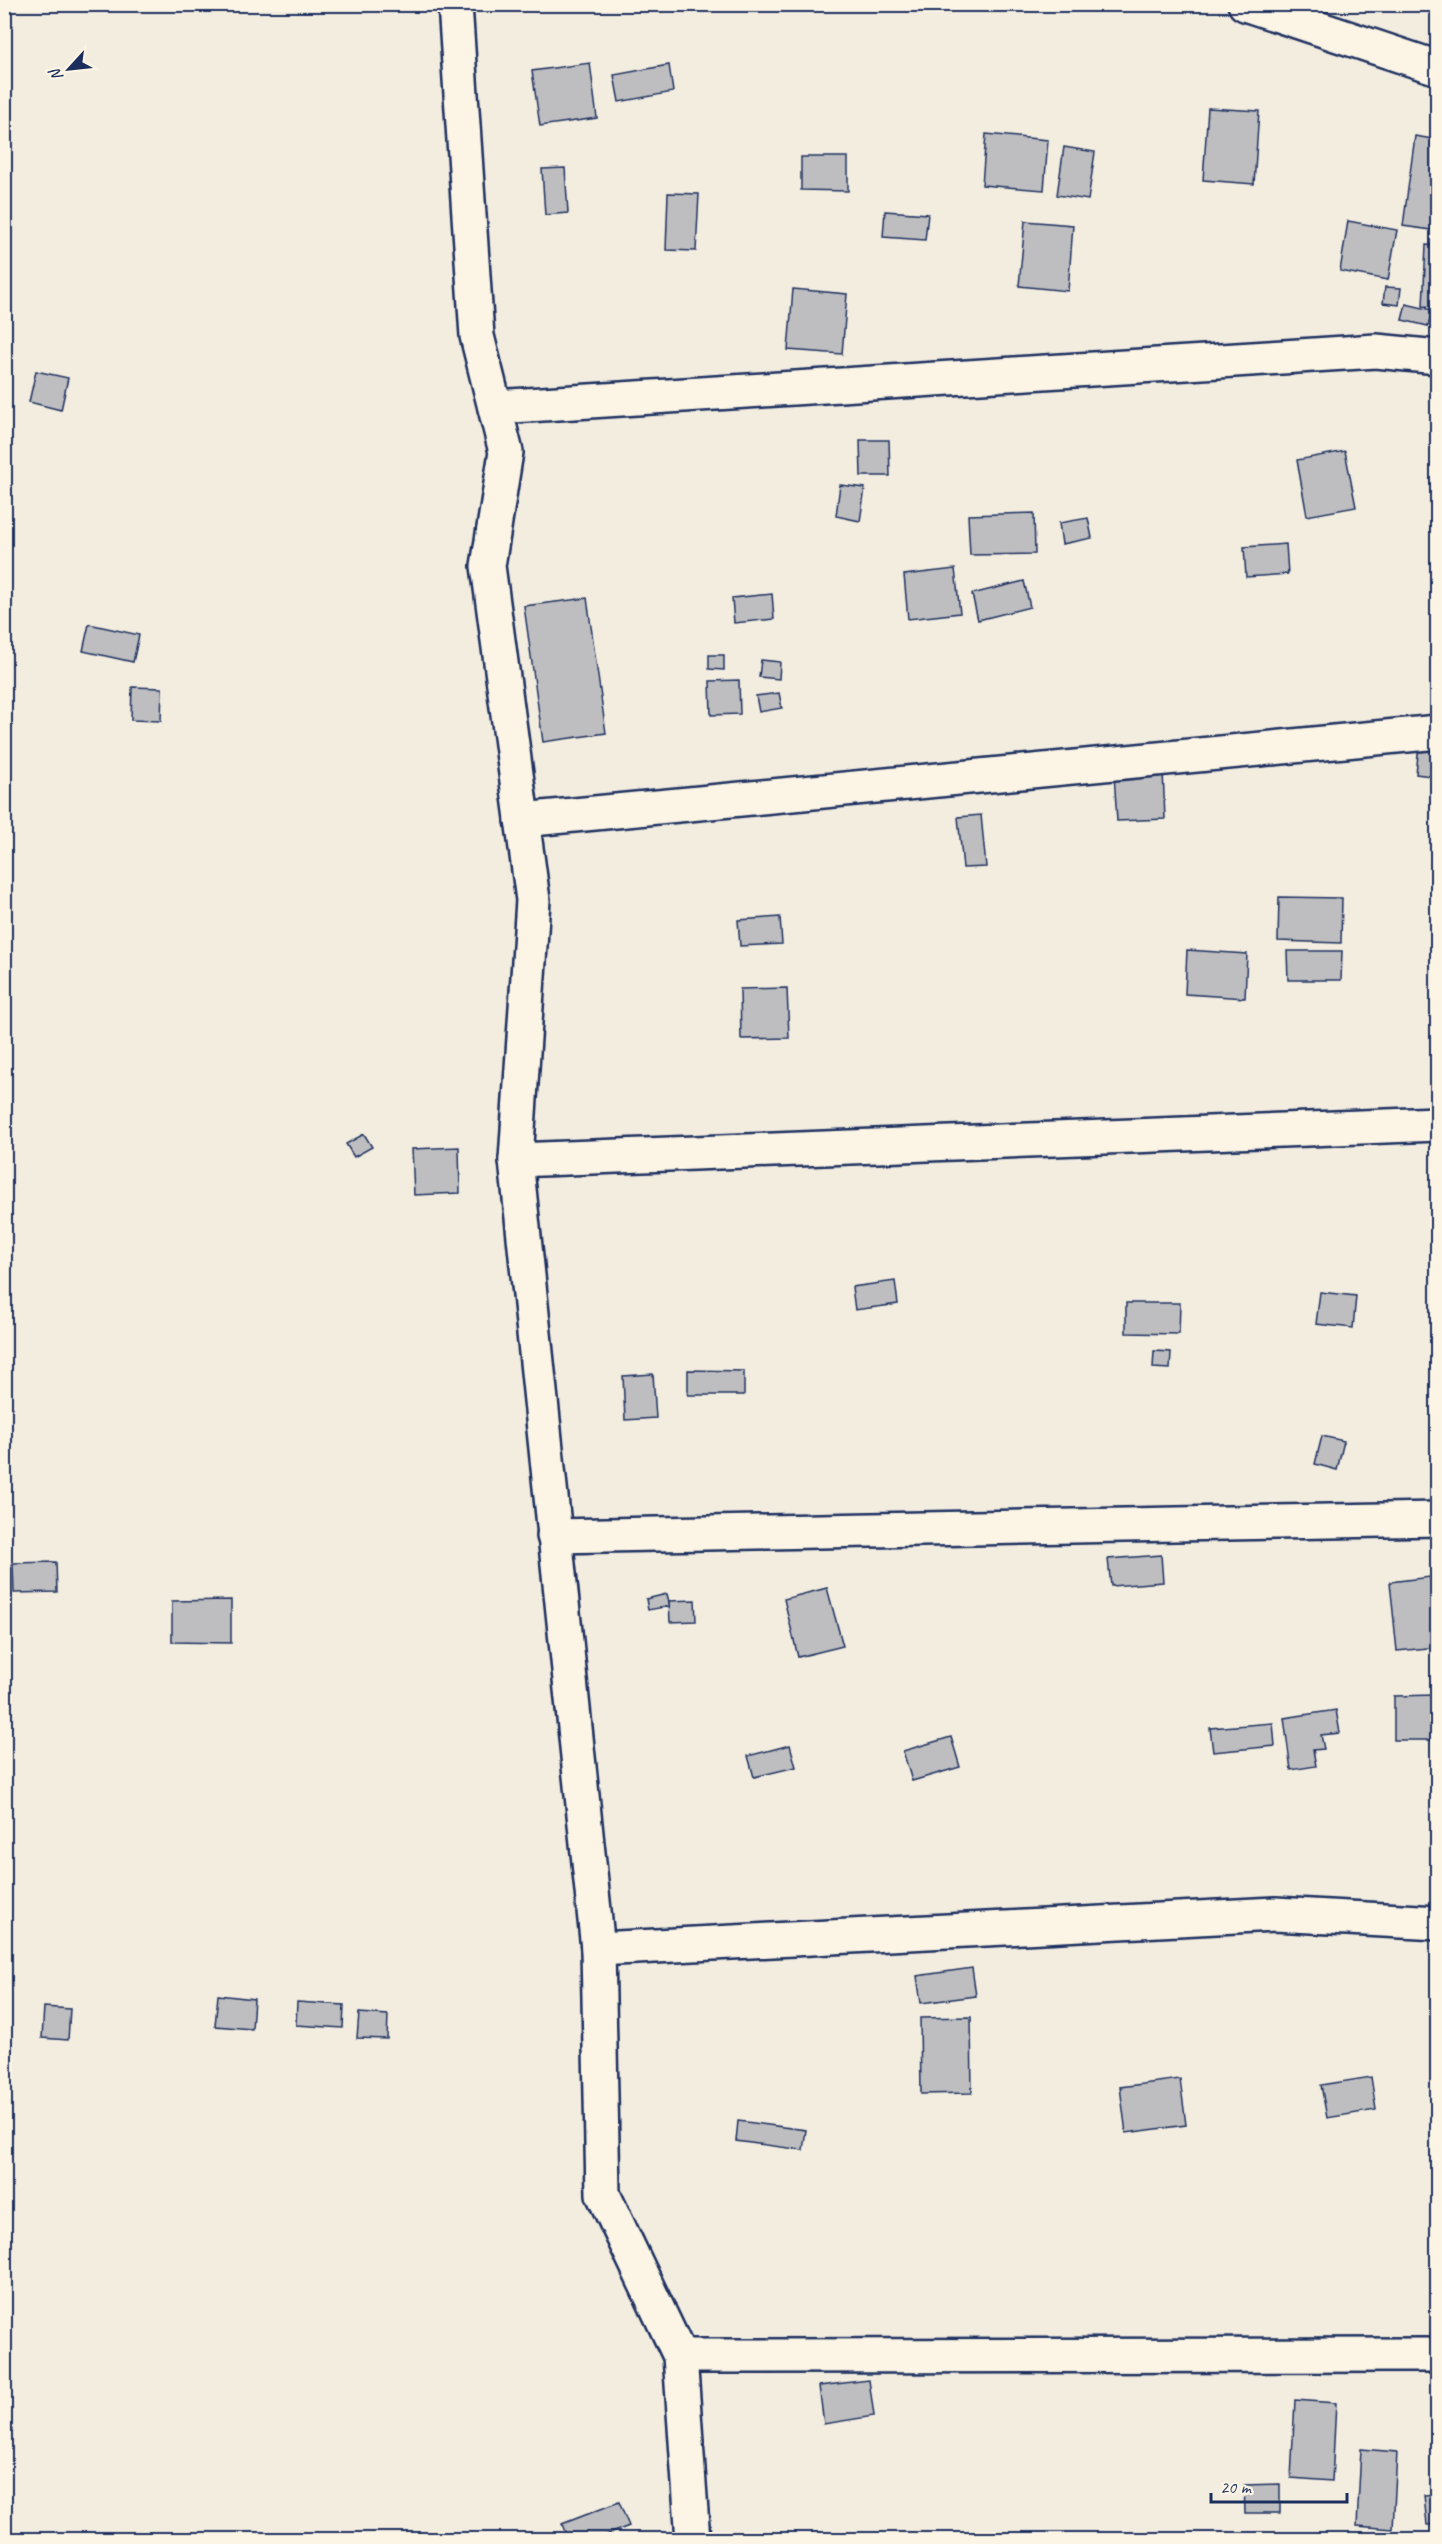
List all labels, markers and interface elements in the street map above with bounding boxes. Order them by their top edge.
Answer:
north arrow [39,39,99,99]
text: N [44,64,68,84]
scale bar [1211,2466,1348,2504]
text: 20 m [1220,2476,1253,2498]

